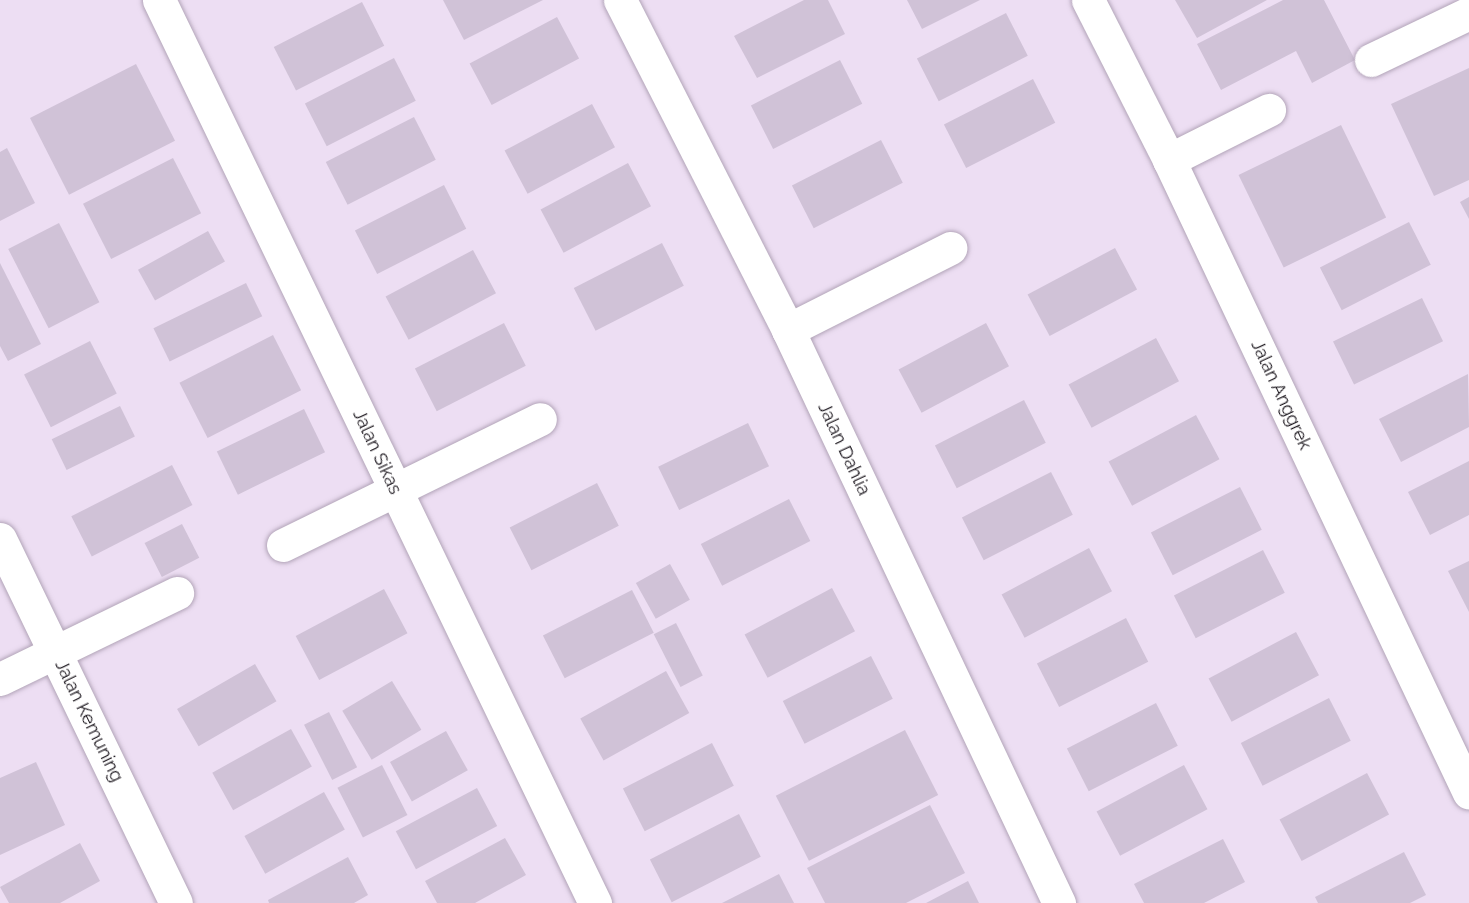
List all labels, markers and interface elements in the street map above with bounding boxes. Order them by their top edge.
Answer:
street label: Jalan Anggrek [1246,336,1316,454]
street label: Jalan Dahlia [813,399,875,499]
street label: Jalan Sikas [348,406,406,498]
street label: Jalan Kemuning [50,657,128,785]

